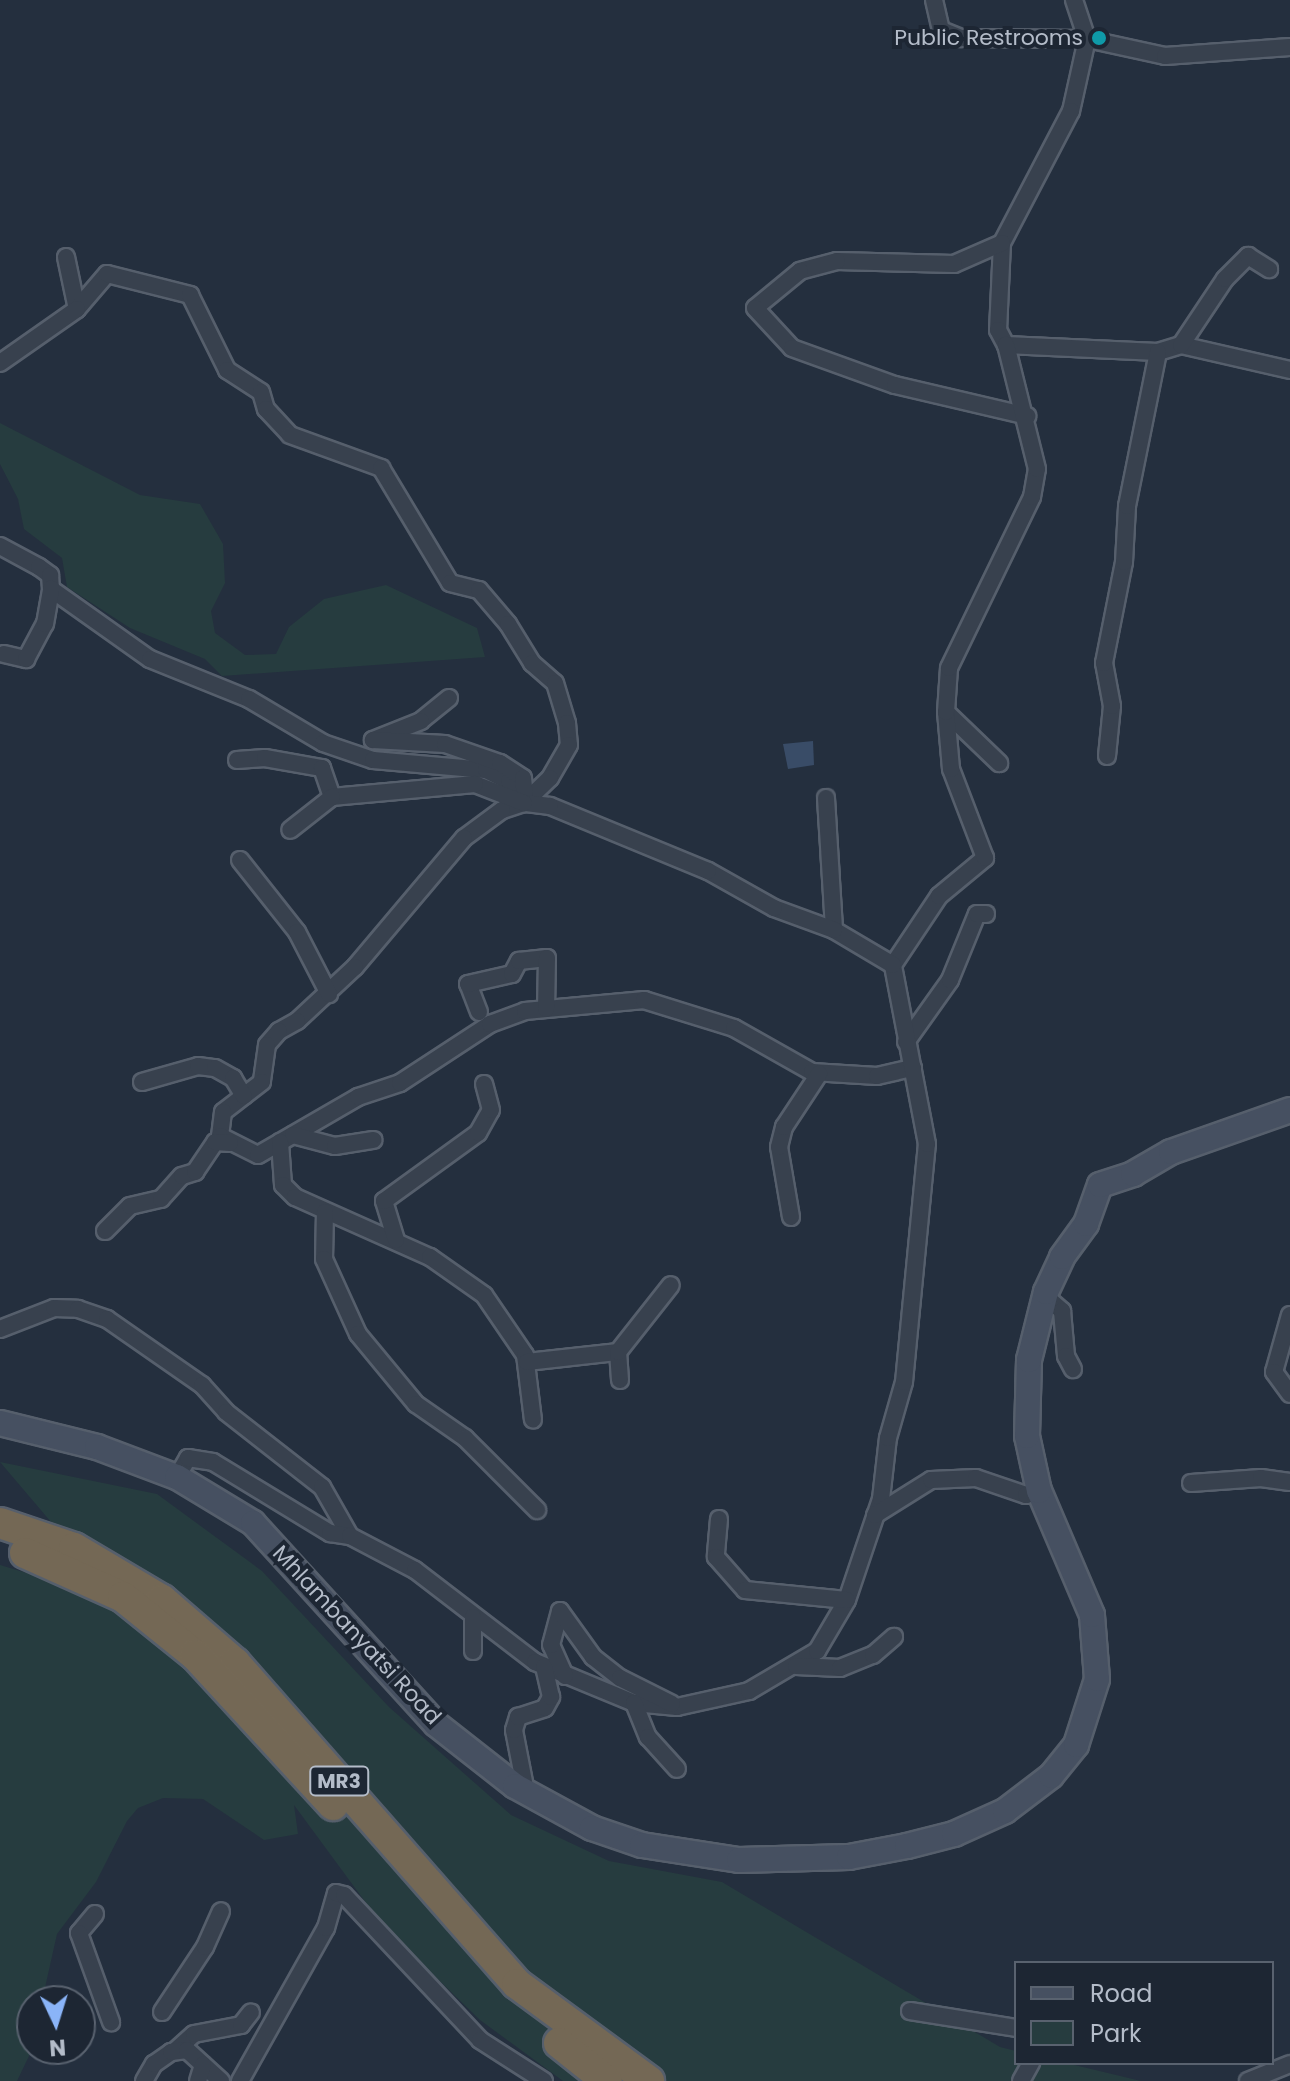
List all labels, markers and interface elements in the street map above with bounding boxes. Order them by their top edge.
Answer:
place label: Public Restrooms [894,25,1083,51]
marker: Public Restrooms [1090,29,1108,47]
street label: Mhlambanyatsi Road [267,1540,447,1730]
road number: MR3 [309,1765,369,1797]
legend [1014,1961,1274,2065]
text: Road [1090,1977,1152,2010]
north arrow [16,1985,96,2065]
text: Park [1090,2017,1141,2050]
text: N [48,2031,67,2063]

